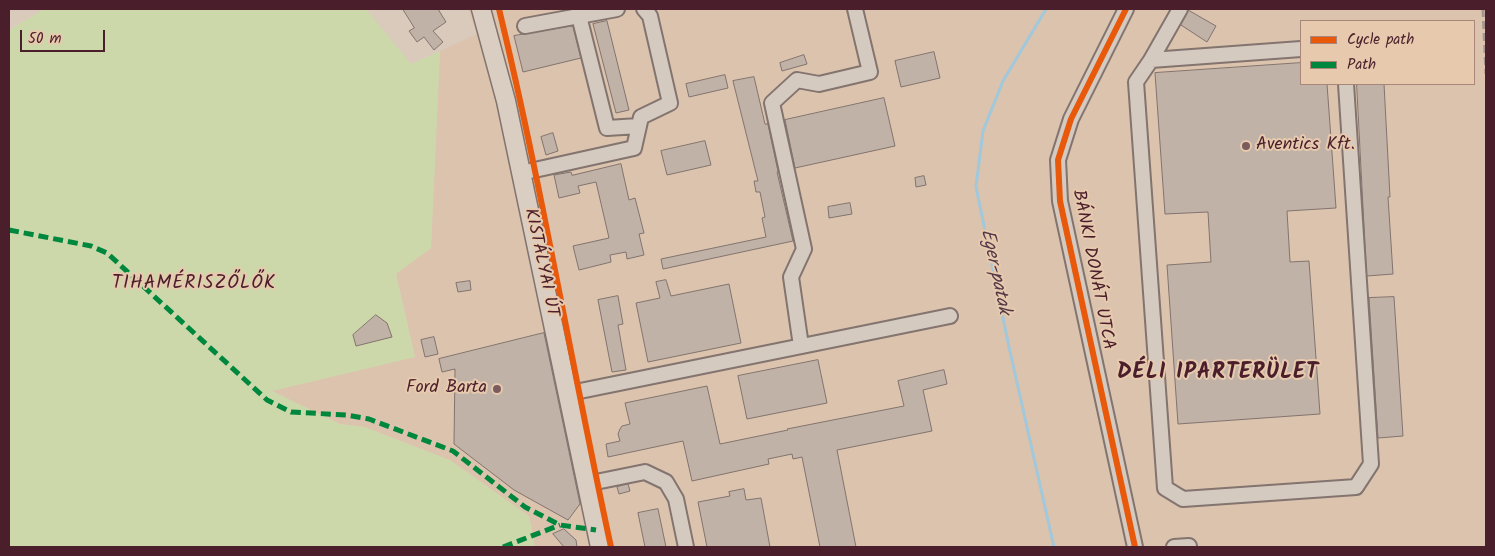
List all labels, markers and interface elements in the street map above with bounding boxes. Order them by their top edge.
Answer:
scale bar [22,20,108,52]
legend [1300,20,1475,85]
text: 50 m [28,27,62,51]
text: Cycle path [1347,28,1414,52]
text: Path [1347,53,1376,77]
place label: Aventics Kft. [1256,135,1355,157]
marker: Aventics Kft. [1240,140,1252,152]
street label: BÁNKI DONÁT UTCA [1066,188,1118,352]
street label: KISTÁLYAI ÚT [518,207,562,319]
water label: Eger-patak [974,227,1014,317]
district label: TIHAMÉRISZŐLŐK [110,274,278,296]
district label: DÉLI IPARTERÜLET [1115,361,1321,387]
place label: Ford Barta [406,378,487,400]
marker: Ford Barta [491,383,503,395]

